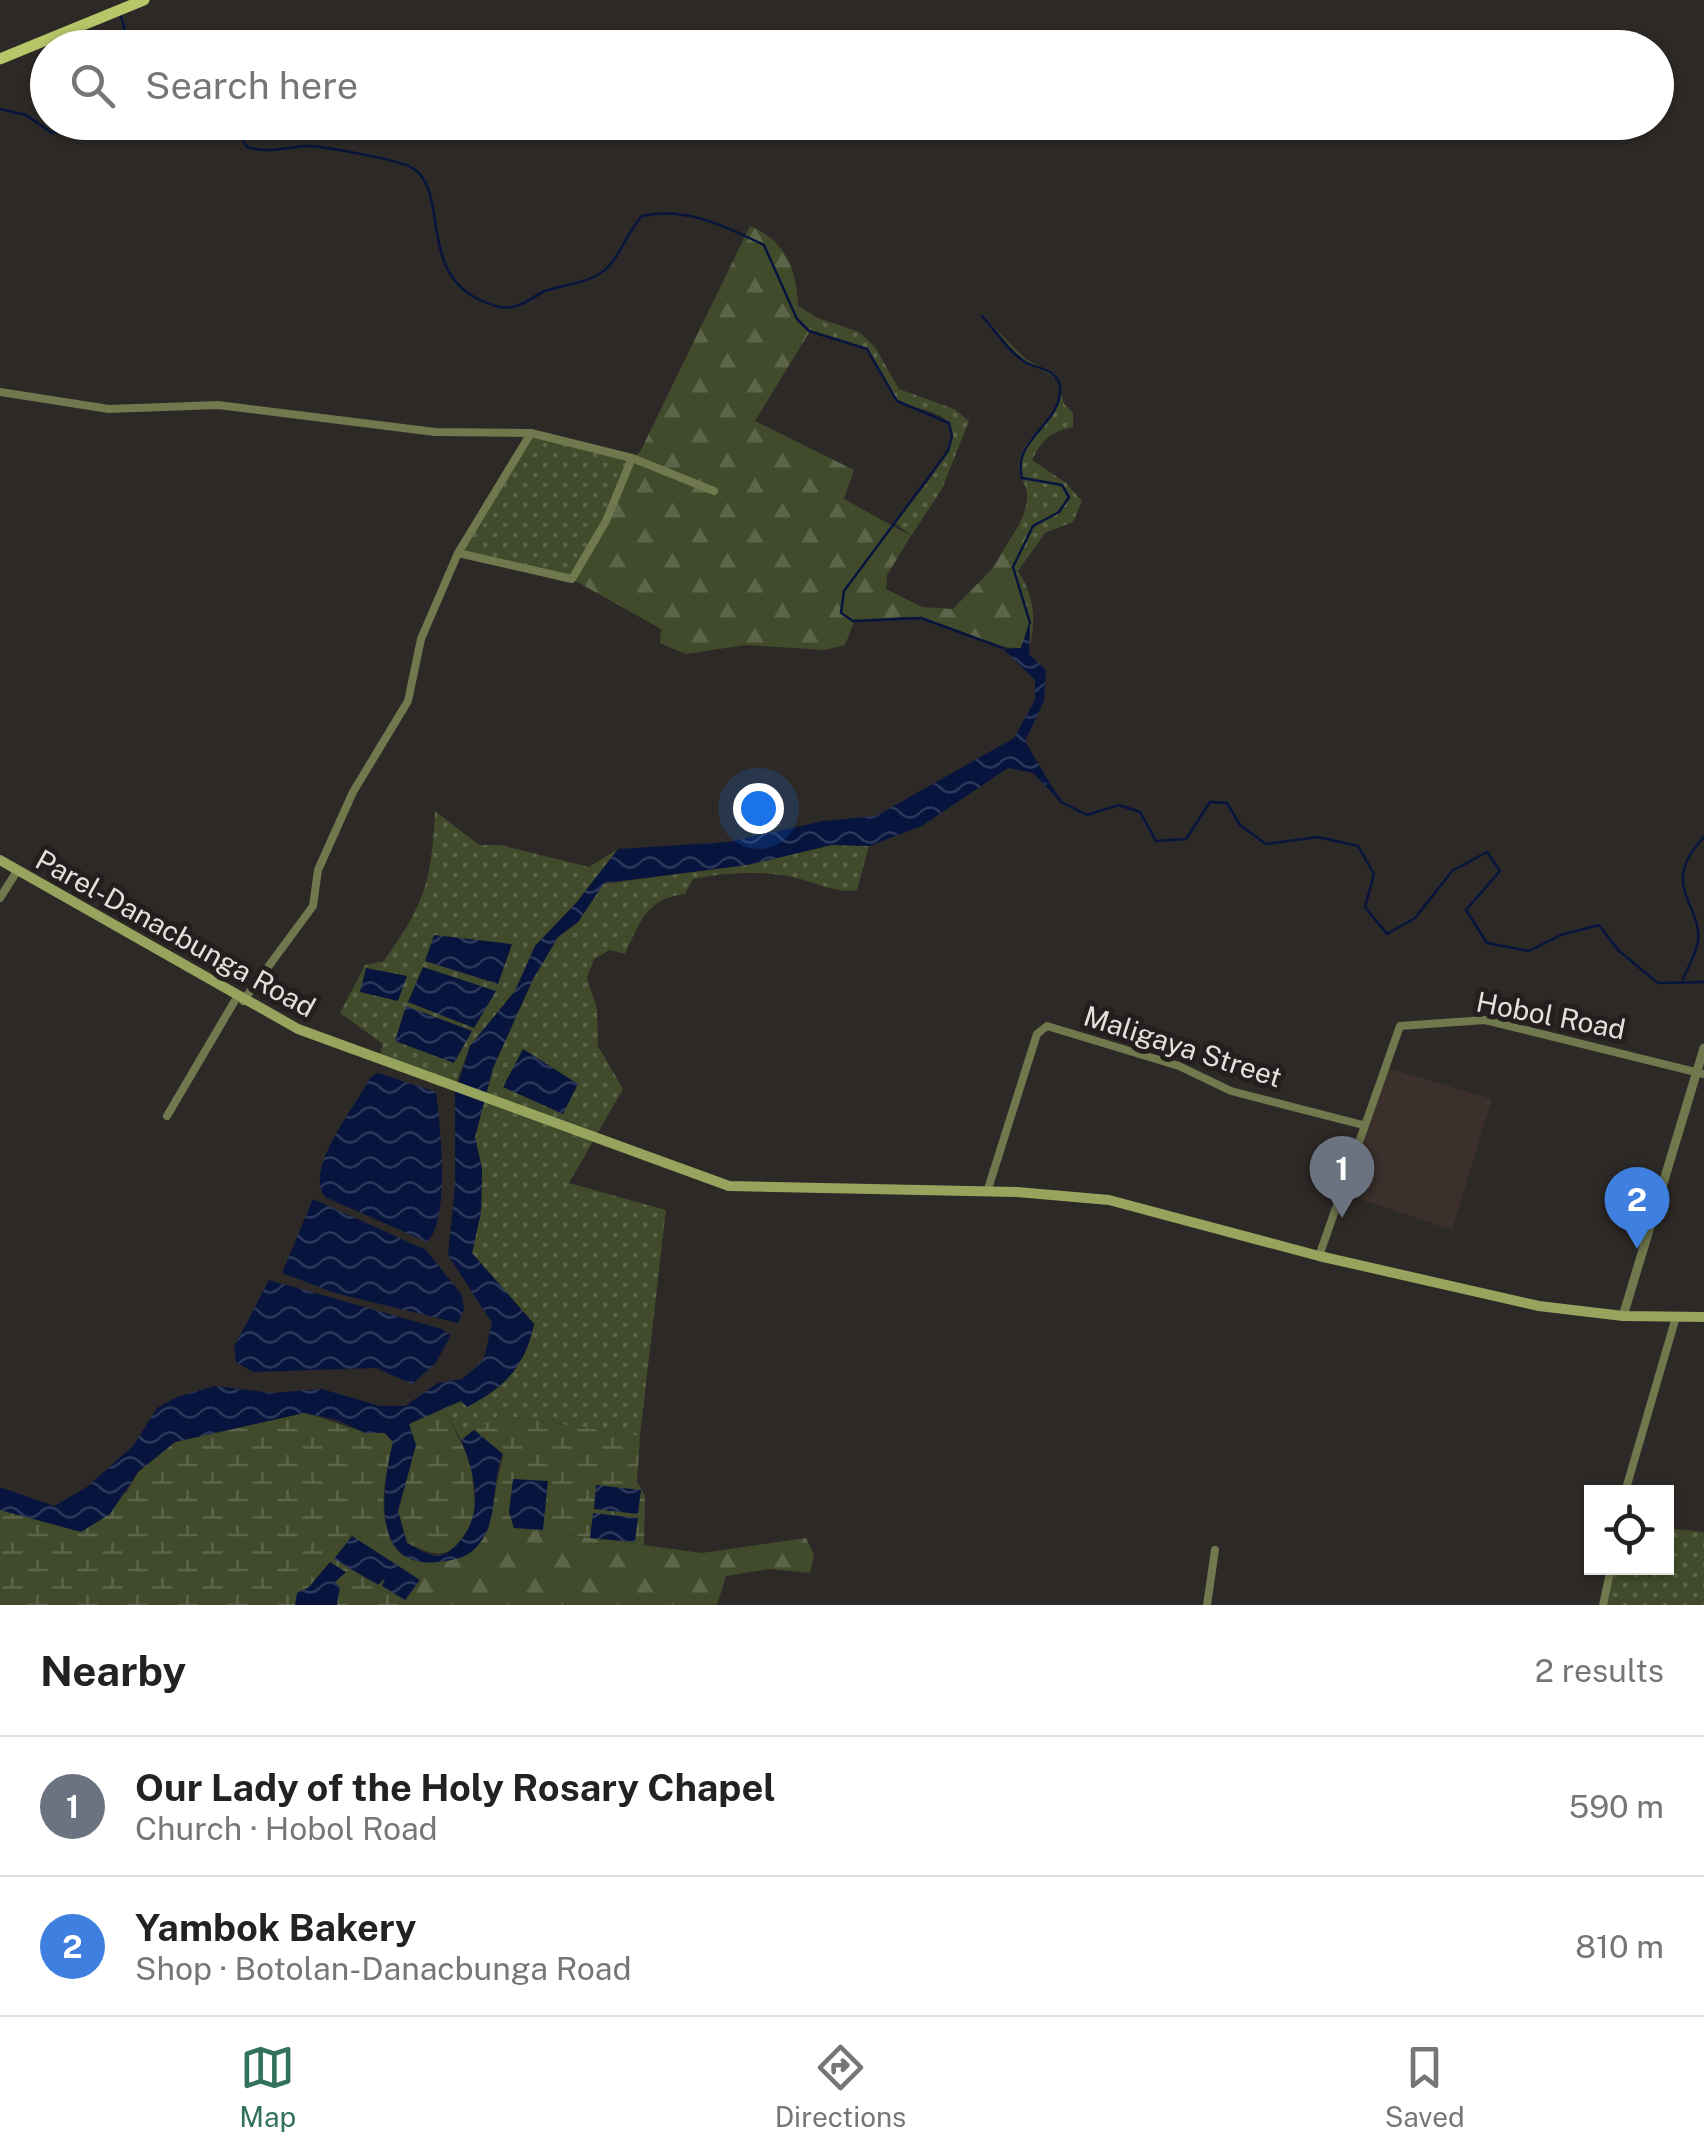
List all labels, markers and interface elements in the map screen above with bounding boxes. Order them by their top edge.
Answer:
search box [30,30,1674,140]
icon: search [65,58,120,113]
text: Search here [145,63,358,108]
your location [733,783,784,834]
street label: Parel-Danacbunga Road [30,842,322,1024]
street label: Hobol Road [1474,984,1628,1046]
street label: Maligaya Street [1080,998,1286,1094]
pin: 1 [1310,1136,1374,1218]
pin: 2 [1604,1166,1670,1249]
map controls [1584,1485,1674,1575]
button: locate [1584,1485,1674,1575]
text: Nearby [40,1646,186,1695]
text: 2 results [1535,1652,1664,1689]
text: Our Lady of the Holy Rosary Chapel [135,1765,776,1810]
text: 1 [66,1788,79,1825]
text: 590 m [1569,1788,1664,1825]
text: Church · Hobol Road [135,1810,438,1847]
text: Yambok Bakery [135,1905,416,1950]
text: 2 [62,1928,83,1965]
text: 810 m [1575,1928,1664,1965]
text: Shop · Botolan-Danacbunga Road [135,1950,631,1987]
tab: Map [239,2040,296,2133]
tab: Directions [775,2040,906,2133]
tab: Saved [1385,2040,1465,2133]

